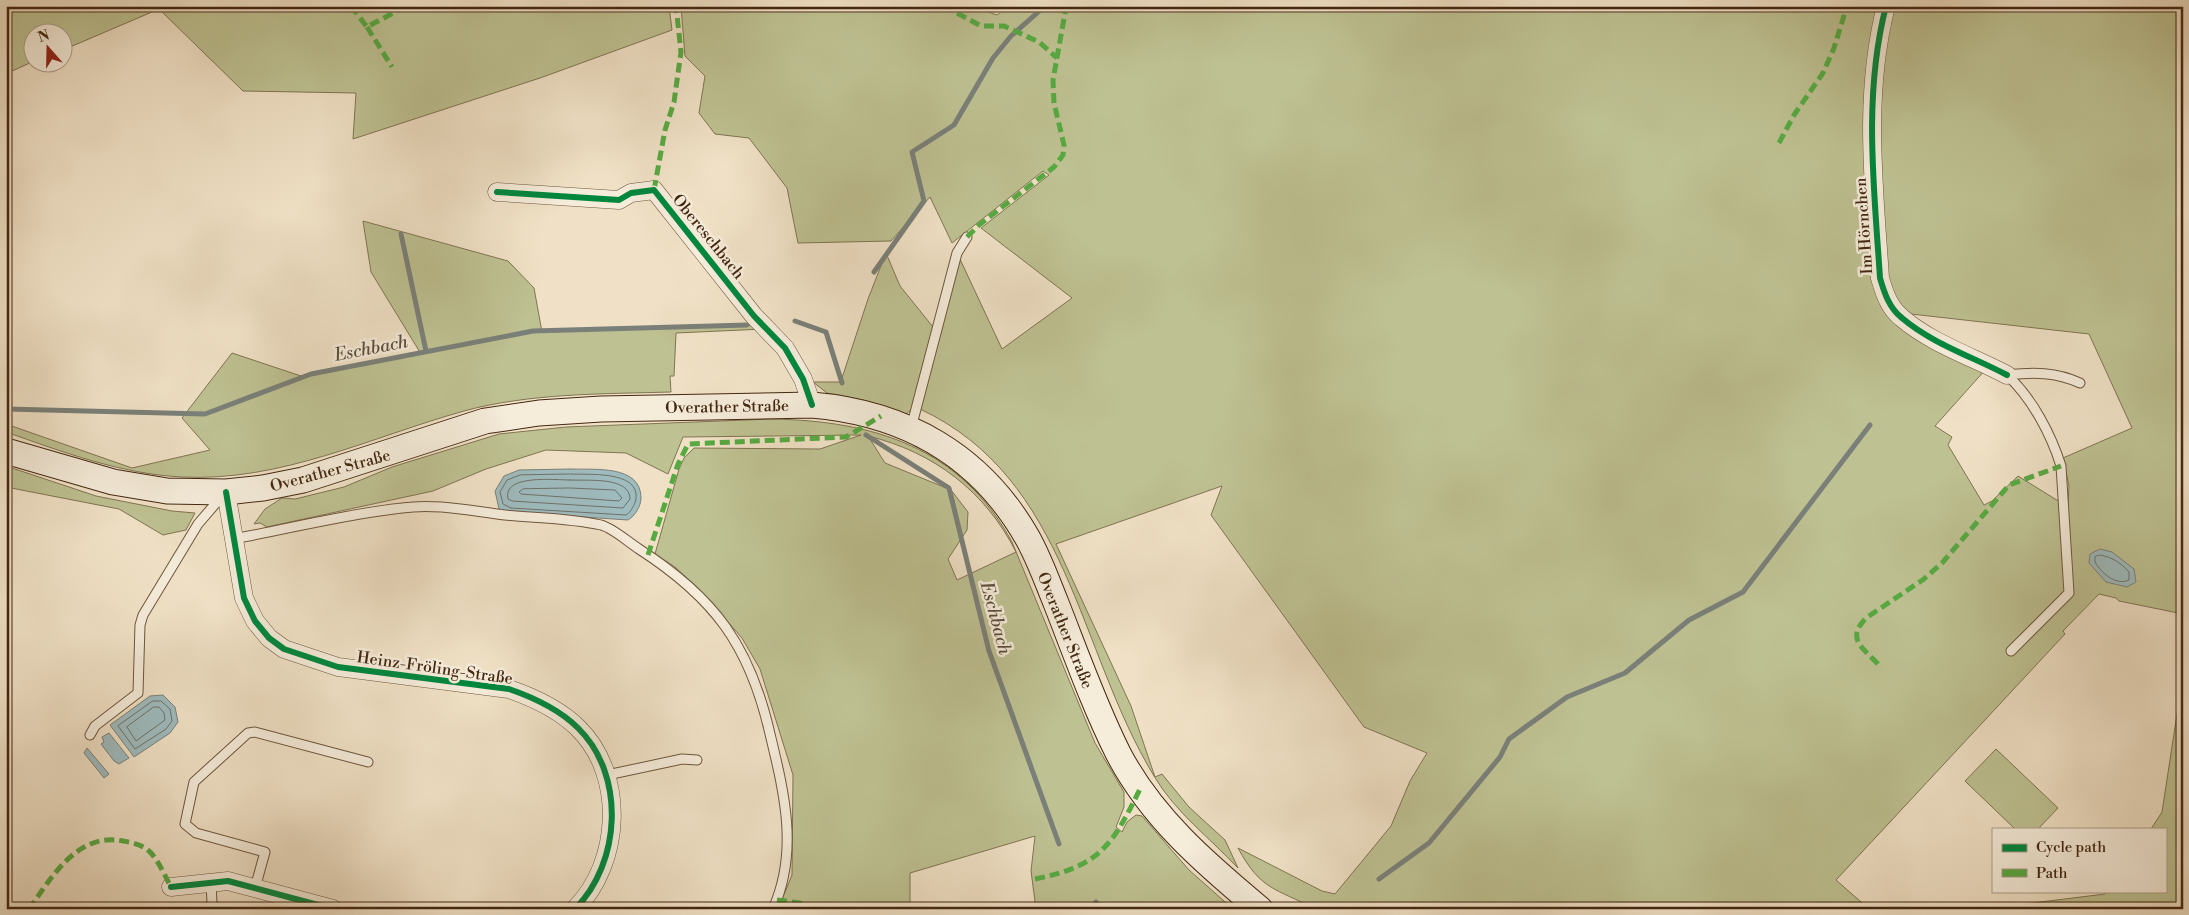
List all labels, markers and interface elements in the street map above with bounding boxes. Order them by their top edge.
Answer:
north arrow [22,22,72,72]
text: N [36,26,52,47]
street label: Im Hörnchen [1851,176,1877,275]
street label: Obereschbach [668,190,749,284]
water label: Eschbach [331,330,411,367]
street label: Overather Straße [665,396,789,418]
street label: Overather Straße [268,445,393,497]
street label: Overather Straße [1033,569,1098,692]
water label: Eschbach [975,578,1017,658]
street label: Heinz-Fröling-Straße [356,647,514,689]
legend [1992,828,2166,892]
text: Cycle path [2036,838,2106,857]
text: Path [2036,864,2068,883]

